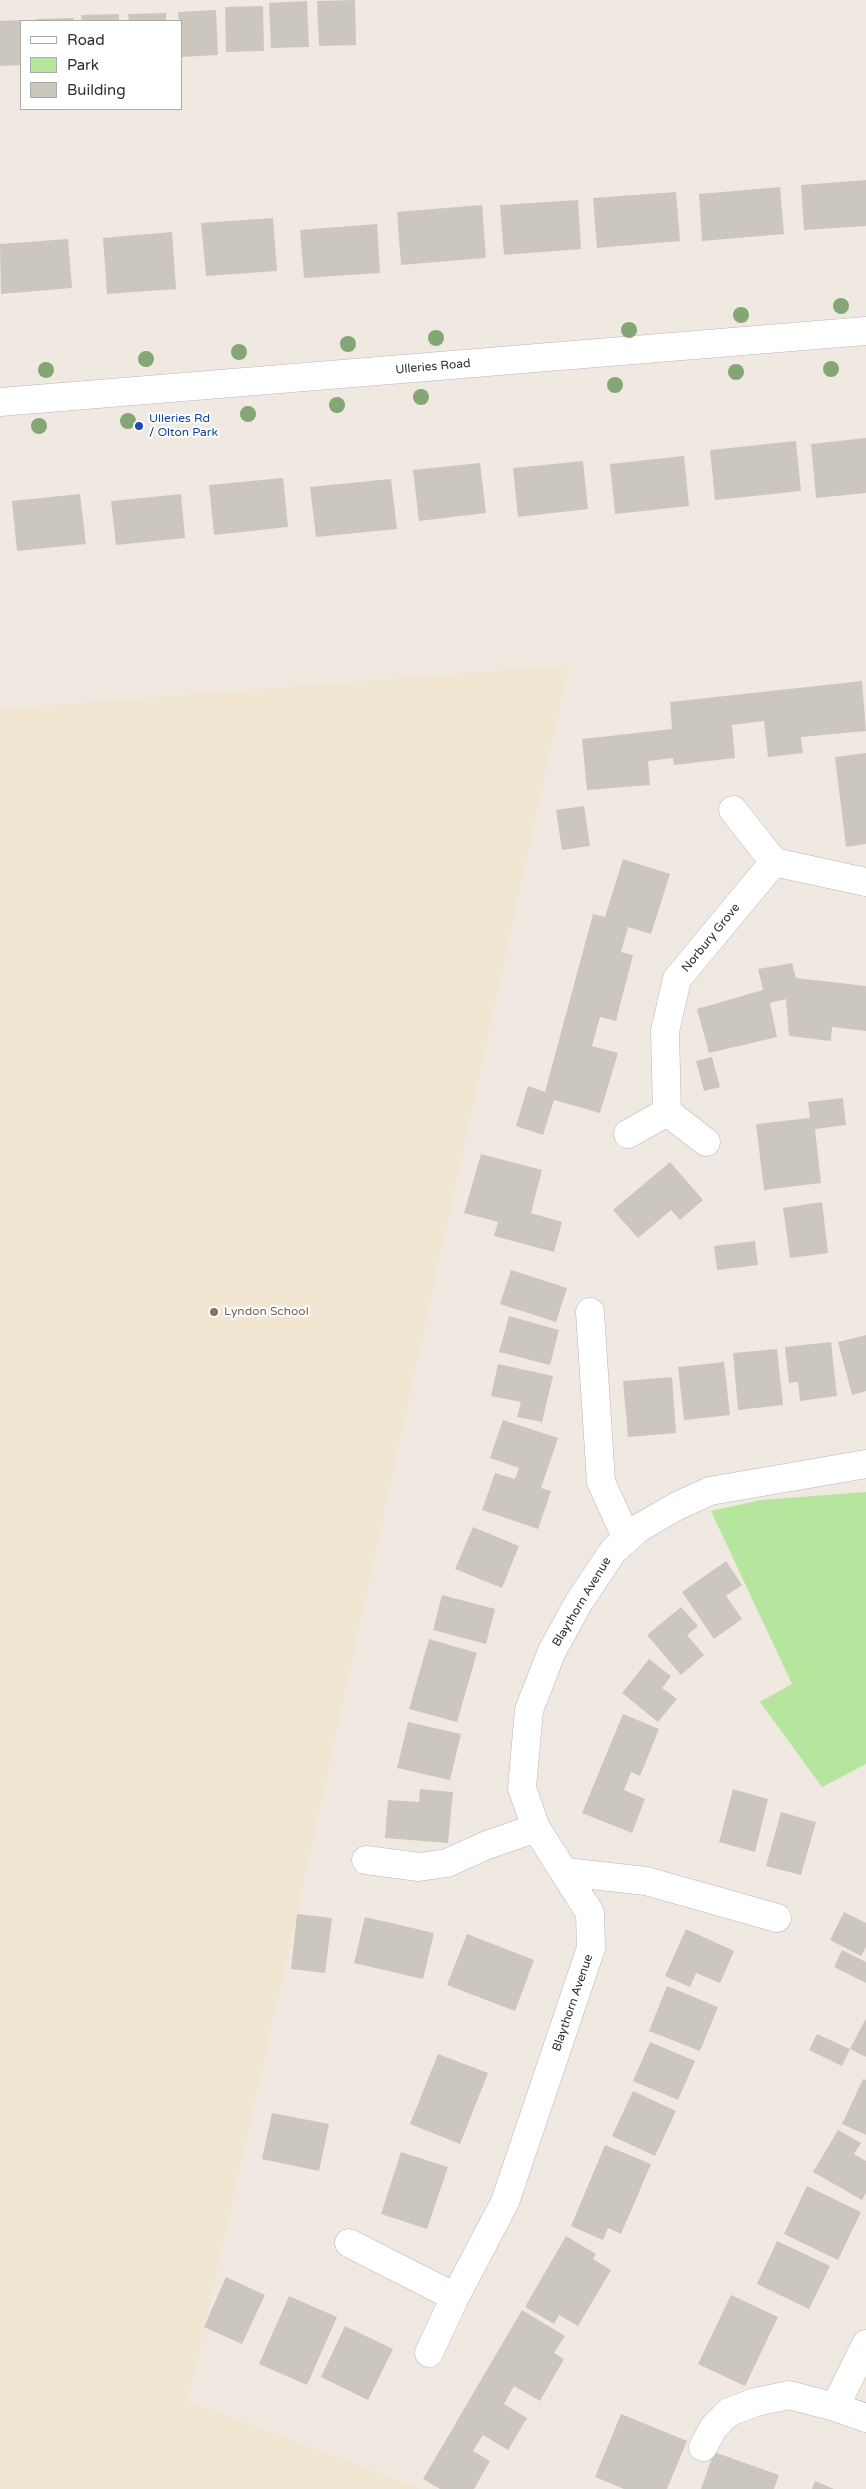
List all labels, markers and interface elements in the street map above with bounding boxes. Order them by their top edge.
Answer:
legend [20,20,182,110]
text: Road [67,31,105,49]
text: Park [67,56,99,74]
text: Building [67,81,126,99]
street label: Ulleries Road [395,357,471,377]
place label: Ulleries Rd / Olton Park [149,412,218,440]
marker: Ulleries Rd / Olton Park [133,420,145,432]
street label: Norbury Grove [679,901,743,975]
place label: Lyndon School [224,1305,309,1319]
marker: Lyndon School [208,1306,220,1318]
street label: Blaythorn Avenue [550,1555,614,1649]
street label: Blaythorn Avenue [550,1953,596,2053]

